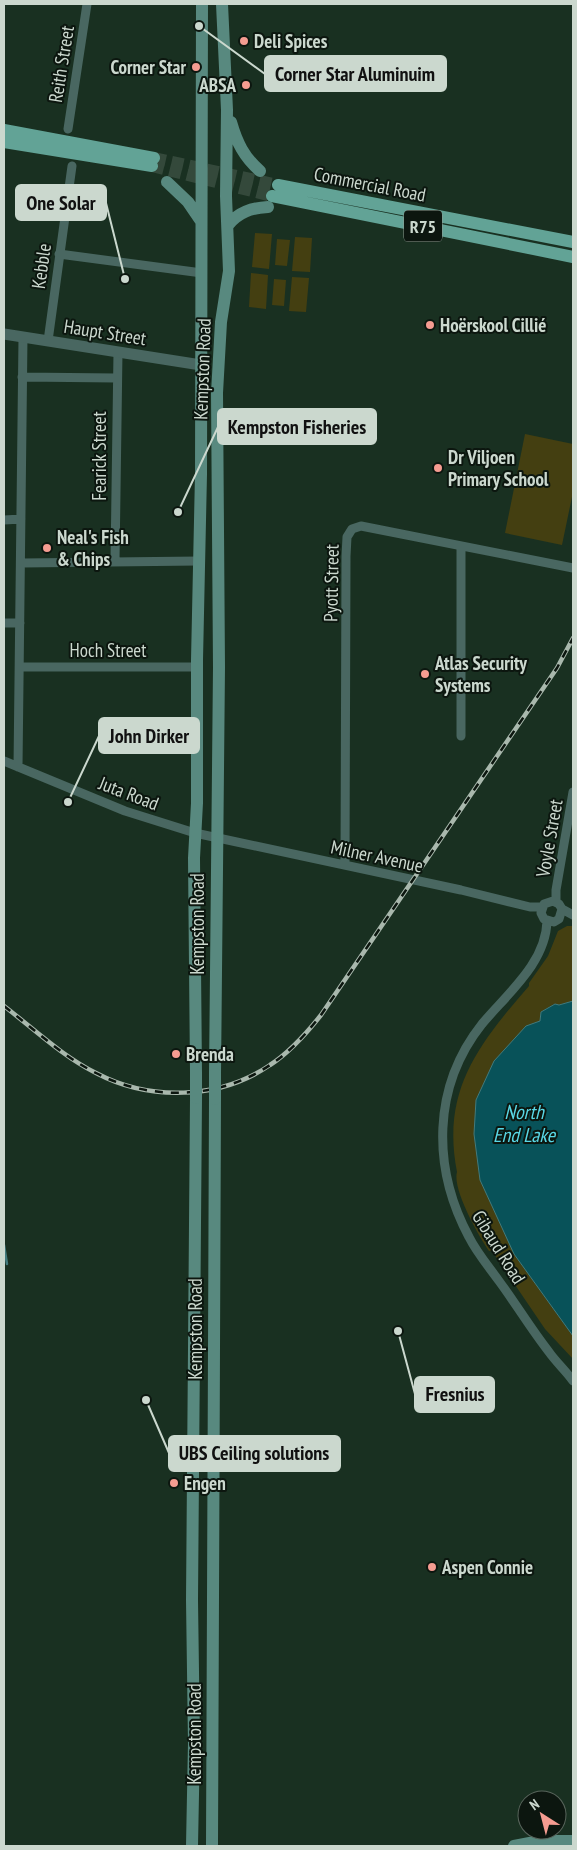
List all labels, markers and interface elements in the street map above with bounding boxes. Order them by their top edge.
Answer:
street label: Reith Street [43,23,79,104]
place label: Deli Spices [254,29,328,53]
marker: Deli Spices [238,35,250,47]
place label: Corner Star [110,55,186,79]
callout: Corner Star Aluminuim [265,56,446,91]
marker: Corner Star [190,61,202,73]
text: Corner Star Aluminuim [275,61,435,87]
place label: ABSA [198,73,236,97]
marker: ABSA [240,79,252,91]
street label: Commercial Road [312,161,428,207]
callout: One Solar [16,185,106,220]
text: One Solar [26,190,96,216]
road number: R75 [404,210,442,242]
street label: Kebble [26,242,56,290]
place label: Hoërskool Cillié [440,313,546,337]
street label: Haupt Street [62,314,149,350]
street label: Kempston Road [188,318,216,420]
marker: Hoërskool Cillié [424,319,436,331]
callout: Kempston Fisheries [218,409,376,444]
street label: Fearick Street [87,410,111,501]
text: Kempston Fisheries [228,414,366,440]
place label: Dr Viljoen Primary School [448,445,549,491]
marker: Dr Viljoen Primary School [432,462,444,474]
place label: Neal's Fish & Chips [57,525,129,571]
marker: Neal's Fish & Chips [41,542,53,554]
street label: Pyott Street [318,543,344,622]
street label: Hoch Street [70,638,147,662]
place label: Atlas Security Systems [434,651,527,697]
marker: Atlas Security Systems [419,668,431,680]
callout: John Dirker [99,718,199,753]
text: John Dirker [108,723,189,749]
street label: Juta Road [95,770,162,815]
street label: Voyle Street [530,796,568,880]
street label: Milner Avenue [329,835,425,877]
street label: Kempston Road [185,873,209,975]
place label: Brenda [186,1042,234,1066]
marker: Brenda [170,1048,182,1060]
water label: North End Lake [493,1099,557,1148]
street label: Gibaud Road [467,1206,531,1288]
street label: Kempston Road [183,1278,207,1380]
callout: Fresnius [415,1377,494,1412]
text: Fresnius [425,1381,485,1407]
callout: UBS Ceiling solutions [169,1436,340,1471]
text: UBS Ceiling solutions [179,1440,329,1466]
place label: Engen [184,1471,226,1495]
marker: Engen [168,1477,180,1489]
place label: Aspen Connie [441,1555,533,1579]
marker: Aspen Connie [426,1561,438,1573]
street label: Kempston Road [182,1683,206,1785]
north arrow [517,1790,567,1840]
text: N [526,1795,543,1814]

